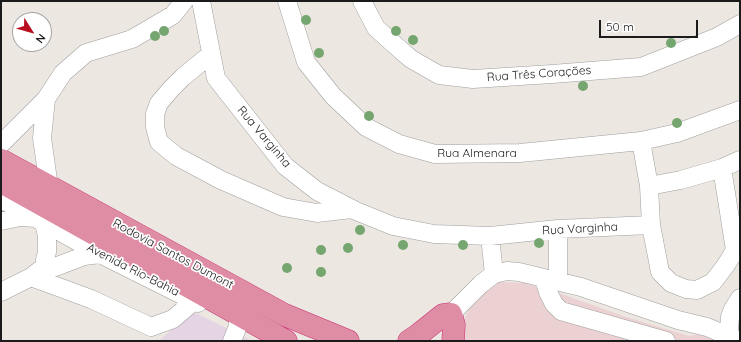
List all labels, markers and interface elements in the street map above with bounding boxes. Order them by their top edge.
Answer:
north arrow [12,12,52,52]
scale bar [601,12,700,38]
text: 50 m [606,19,634,34]
text: N [33,31,49,46]
street label: Rua Três Corações [486,63,592,85]
street label: Rua Varginha [234,103,294,171]
street label: Rua Almenara [437,146,517,160]
street label: Rodovia Santos Dumont [110,216,236,292]
street label: Rua Varginha [542,220,618,238]
street label: Avenida Rio-Bahia [84,240,182,300]

